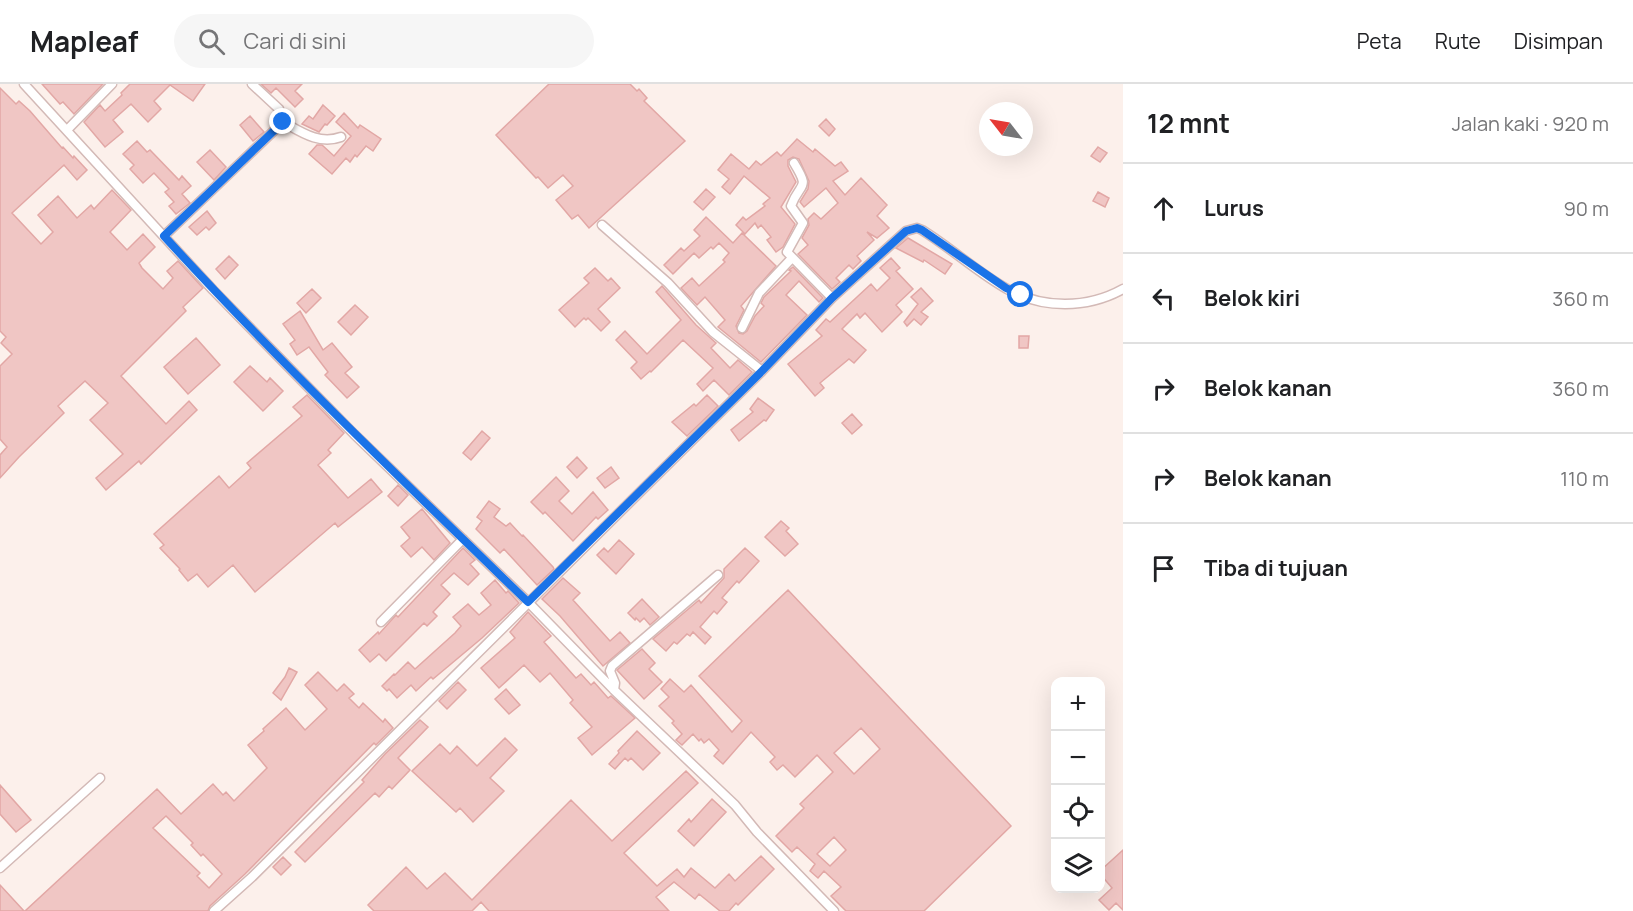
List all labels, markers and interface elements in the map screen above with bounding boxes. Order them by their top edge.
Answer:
search box [174,14,594,68]
text: Mapleaf [30,22,138,60]
icon: search [195,25,228,58]
text: Cari di sini [243,26,346,56]
text: Peta [1357,27,1402,55]
text: Rute [1435,27,1481,55]
text: Disimpan [1514,27,1603,55]
north arrow [979,102,1033,156]
text: 12 mnt [1147,105,1230,141]
route end [269,108,295,134]
text: Jalan kaki · 920 m [1452,110,1609,137]
icon: ahead [1147,192,1180,225]
text: Lurus [1204,193,1264,223]
text: 90 m [1563,195,1609,222]
route start [1007,281,1033,307]
icon: left [1147,282,1180,315]
text: Belok kiri [1204,283,1300,313]
text: 360 m [1552,285,1609,312]
icon: right [1147,372,1180,405]
text: Belok kanan [1204,373,1332,403]
text: 360 m [1552,375,1609,402]
icon: right [1147,462,1180,495]
text: Belok kanan [1204,463,1332,493]
text: 110 m [1560,465,1609,492]
icon: arrive [1147,552,1180,585]
text: Tiba di tujuan [1204,553,1348,583]
map controls [1051,677,1105,893]
button: + [1051,677,1105,731]
button: − [1051,731,1105,785]
button: locate [1051,785,1105,839]
button: layers [1051,839,1105,893]

